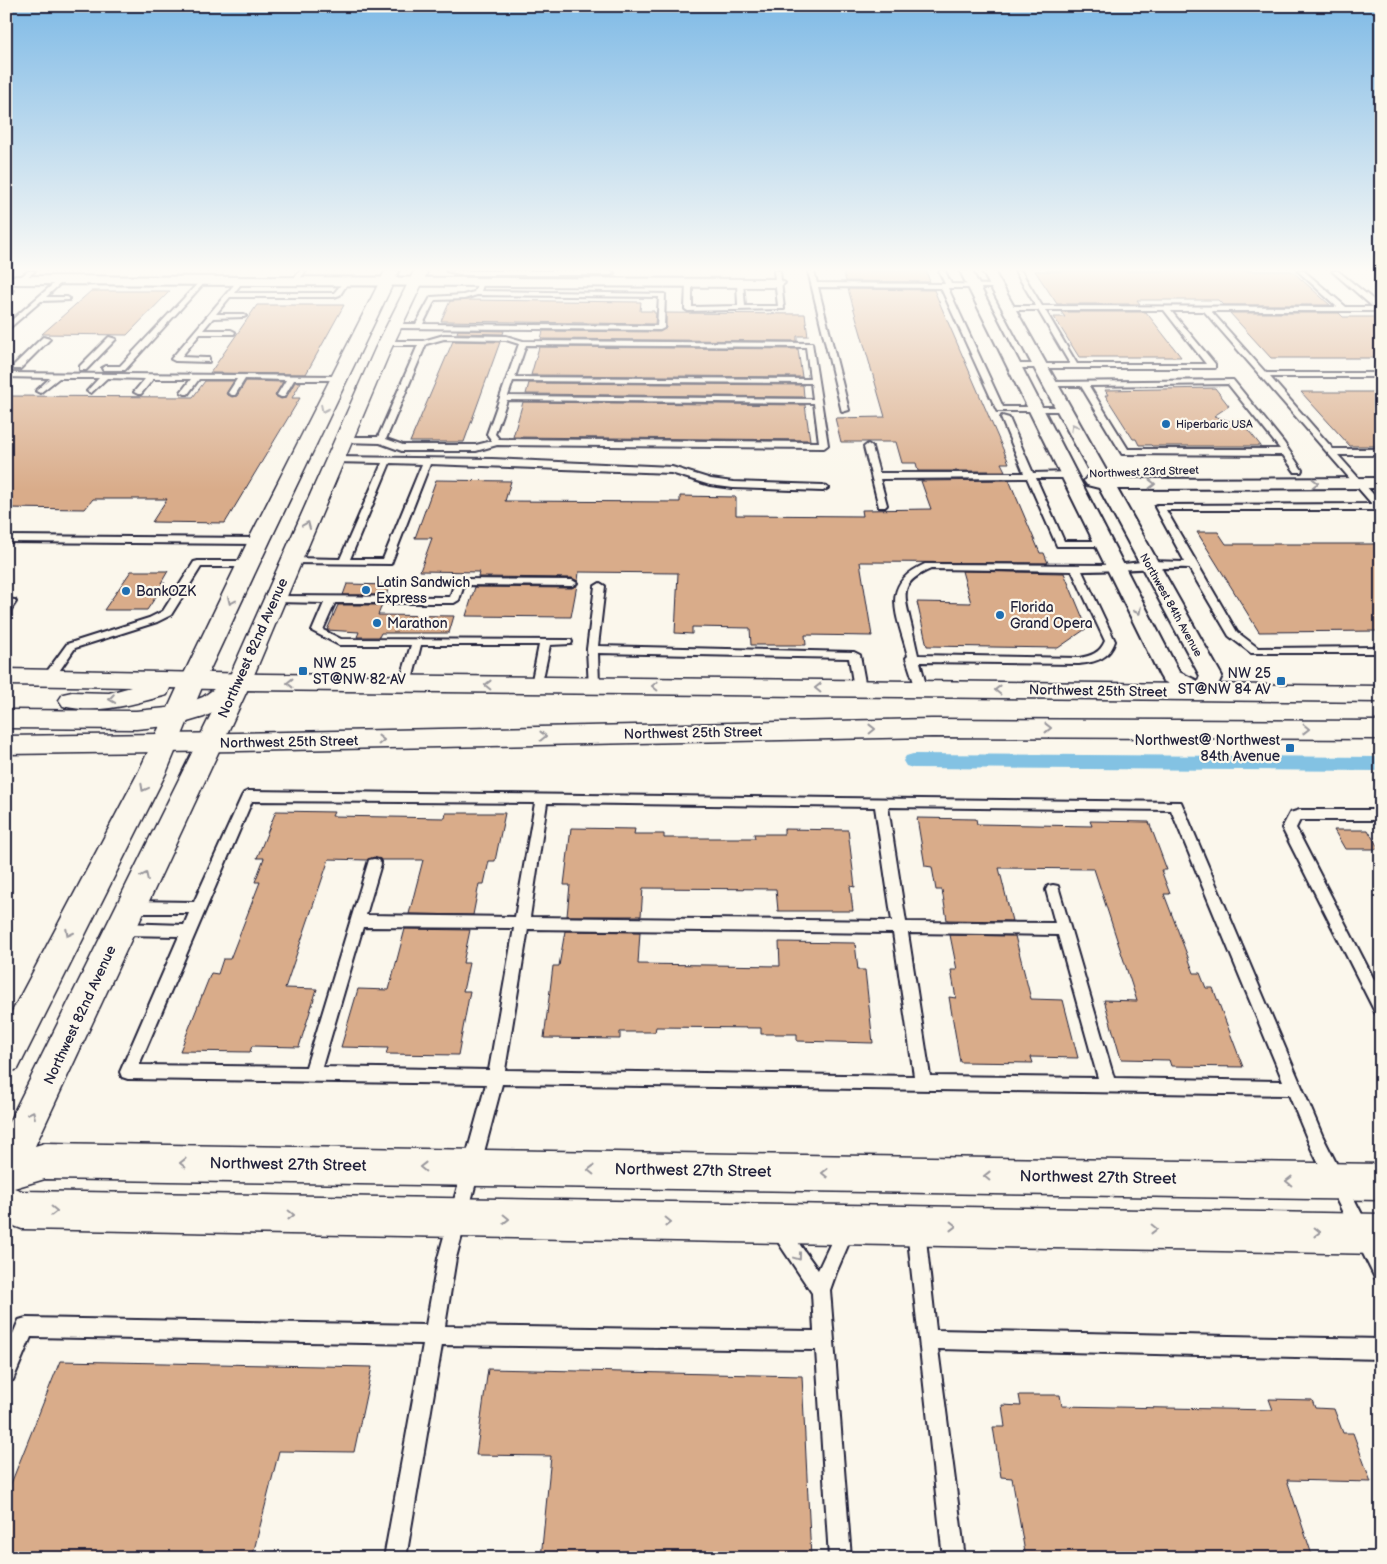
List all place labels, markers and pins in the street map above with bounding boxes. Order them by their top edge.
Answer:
marker: Hiperbaric USA [1160,418,1172,430]
place label: Hiperbaric USA [1176,418,1253,431]
place label: Latin Sandwich Express [376,574,470,607]
place label: BankOZK [136,583,197,600]
marker: Latin Sandwich Express [360,584,372,596]
marker: BankOZK [120,585,132,597]
place label: Florida Grand Opera [1010,599,1093,632]
marker: Florida Grand Opera [994,609,1006,621]
place label: Marathon [387,615,448,632]
marker: Marathon [371,617,383,629]
place label: NW 25 ST@NW 82 AV [313,655,406,688]
marker: NW 25 ST@NW 82 AV [297,665,309,677]
place label: NW 25 ST@NW 84 AV [1178,665,1271,698]
marker: NW 25 ST@NW 84 AV [1275,675,1287,687]
place label: Northwest@ Northwest 84th Avenue [1134,732,1281,765]
marker: Northwest@ Northwest 84th Avenue [1284,742,1296,754]

